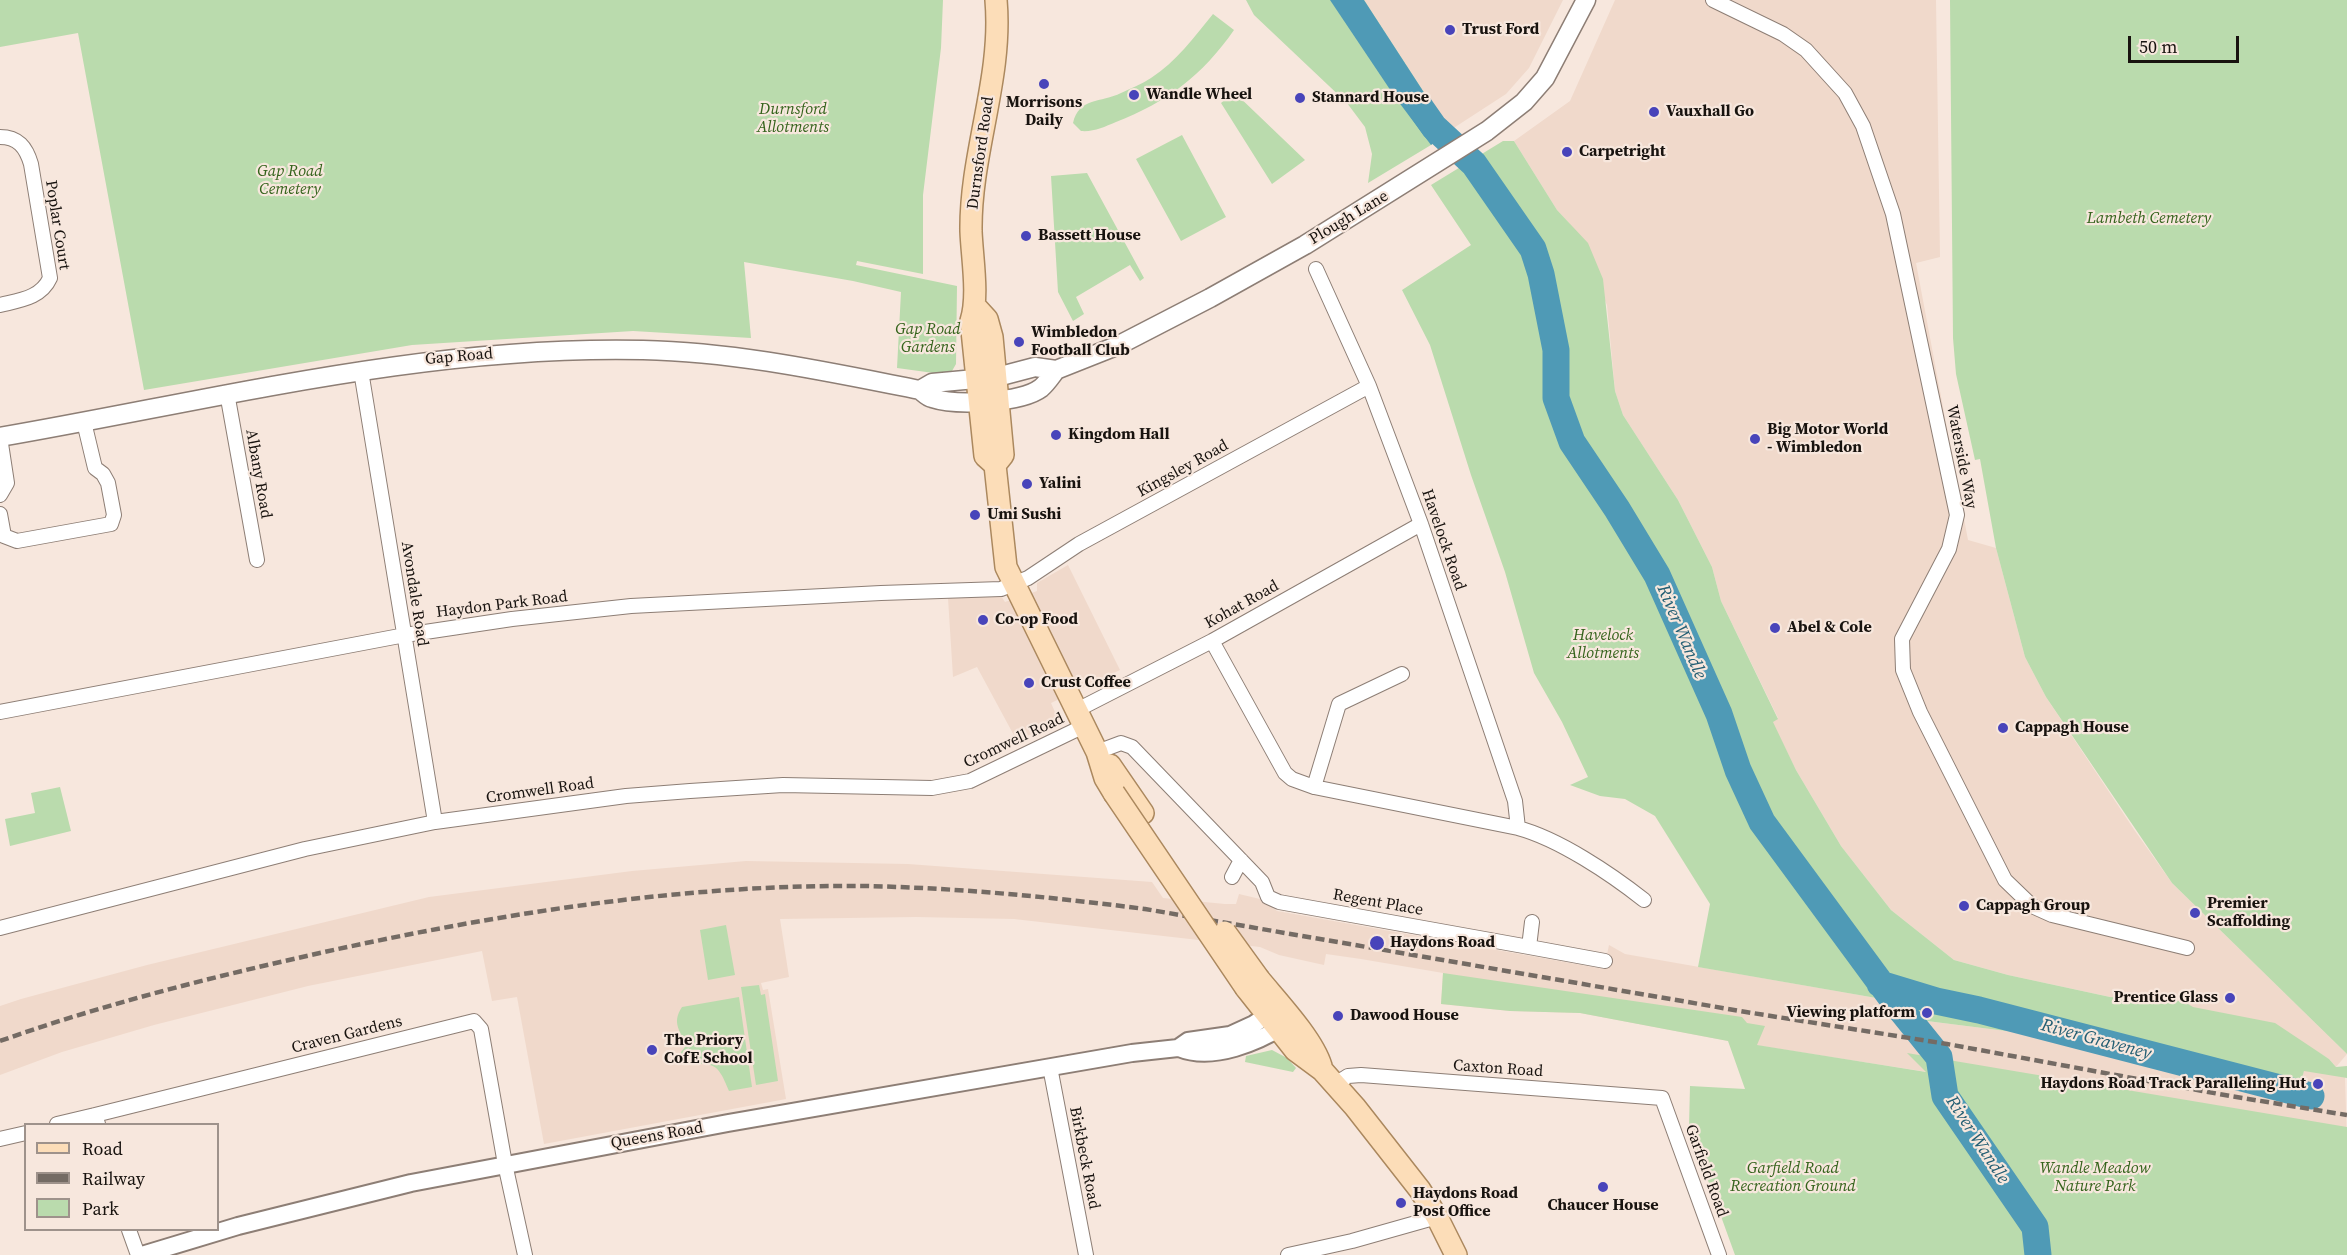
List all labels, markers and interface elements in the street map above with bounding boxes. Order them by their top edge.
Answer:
place label: Trust Ford [1462,20,1539,40]
marker: Trust Ford [1443,23,1457,37]
scale bar [2131,24,2242,62]
text: 50 m [2139,34,2177,59]
marker: Morrisons Daily [1037,77,1051,91]
place label: Wandle Wheel [1146,85,1252,105]
marker: Wandle Wheel [1127,88,1141,102]
place label: Stannard House [1312,88,1429,108]
marker: Stannard House [1293,91,1307,105]
place label: Morrisons Daily [1006,93,1082,131]
street label: Durnsford Road [964,95,998,211]
park label: Durnsford Allotments [757,100,829,138]
place label: Vauxhall Go [1666,102,1754,122]
marker: Vauxhall Go [1647,105,1661,119]
place label: Carpetright [1579,142,1665,162]
marker: Carpetright [1560,145,1574,159]
park label: Gap Road Cemetery [257,162,323,200]
street label: Poplar Court [40,179,74,271]
street label: Plough Lane [1306,187,1392,249]
park label: Lambeth Cemetery [2087,209,2211,229]
place label: Bassett House [1038,226,1141,246]
marker: Bassett House [1019,229,1033,243]
park label: Gap Road Gardens [895,320,961,358]
place label: Wimbledon Football Club [1031,323,1130,361]
marker: Wimbledon Football Club [1012,335,1026,349]
street label: Gap Road [424,344,494,370]
street label: Waterside Way [1942,403,1980,511]
place label: Big Motor World - Wimbledon [1767,420,1888,458]
place label: Kingdom Hall [1068,425,1170,445]
street label: Albany Road [241,428,275,520]
marker: Kingdom Hall [1049,428,1063,442]
marker: Big Motor World - Wimbledon [1748,432,1762,446]
street label: Kingsley Road [1134,436,1232,502]
place label: Yalini [1039,474,1081,494]
marker: Yalini [1020,477,1034,491]
street label: Havelock Road [1417,487,1469,593]
place label: Umi Sushi [987,505,1061,525]
marker: Umi Sushi [968,508,982,522]
street label: Avondale Road [396,540,432,648]
street label: Kohat Road [1202,577,1282,633]
water label: River Wandle [1651,582,1711,682]
street label: Haydon Park Road [435,587,569,623]
place label: Co-op Food [995,610,1078,630]
marker: Co-op Food [976,613,990,627]
place label: Abel & Cole [1787,618,1872,638]
marker: Abel & Cole [1768,621,1782,635]
park label: Havelock Allotments [1567,626,1639,664]
place label: Crust Coffee [1041,673,1131,693]
marker: Crust Coffee [1022,676,1036,690]
street label: Cromwell Road [961,709,1067,773]
place label: Cappagh House [2015,718,2129,738]
marker: Cappagh House [1996,721,2010,735]
street label: Cromwell Road [485,774,595,808]
street label: Regent Place [1331,886,1425,920]
place label: Premier Scaffolding [2207,894,2290,932]
place label: Cappagh Group [1976,896,2090,916]
marker: Cappagh Group [1957,899,1971,913]
marker: Premier Scaffolding [2188,906,2202,920]
place label: Haydons Road [1390,933,1495,953]
marker: Haydons Road [1368,934,1386,952]
place label: Prentice Glass [2114,988,2218,1008]
marker: Prentice Glass [2223,991,2237,1005]
place label: Viewing platform [1786,1003,1915,1023]
place label: Dawood House [1350,1006,1459,1026]
marker: Viewing platform [1920,1006,1934,1020]
marker: Dawood House [1331,1009,1345,1023]
street label: Craven Gardens [290,1012,404,1058]
water label: River Graveney [2039,1015,2153,1065]
place label: The Priory CofE School [664,1031,753,1069]
marker: The Priory CofE School [645,1043,659,1057]
street label: Caxton Road [1452,1056,1544,1082]
place label: Haydons Road Track Paralleling Hut [2040,1074,2306,1094]
marker: Haydons Road Track Paralleling Hut [2311,1077,2325,1091]
water label: River Wandle [1941,1092,2013,1188]
street label: Birkbeck Road [1065,1105,1103,1211]
street label: Queens Road [609,1118,705,1154]
street label: Garfield Road [1680,1122,1732,1220]
legend [24,1123,219,1231]
text: Road [82,1136,123,1161]
park label: Garfield Road Recreation Ground [1730,1159,1856,1197]
park label: Wandle Meadow Nature Park [2040,1159,2150,1197]
text: Railway [82,1166,145,1191]
marker: Chaucer House [1596,1180,1610,1194]
place label: Haydons Road Post Office [1413,1184,1518,1222]
text: Park [82,1196,119,1221]
marker: Haydons Road Post Office [1394,1196,1408,1210]
place label: Chaucer House [1547,1196,1659,1216]

